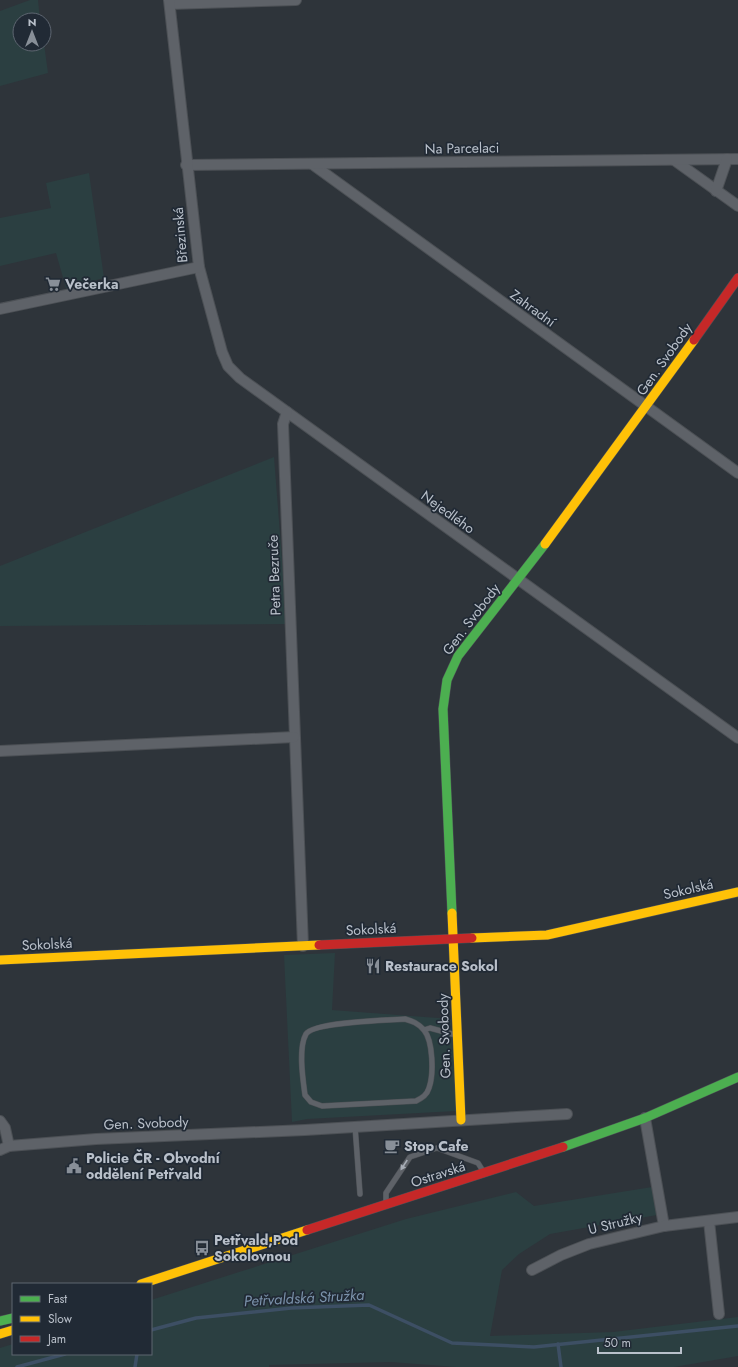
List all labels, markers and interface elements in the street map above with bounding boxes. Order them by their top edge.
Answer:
north arrow [12,12,52,52]
text: N [28,14,36,30]
street label: Na Parcelaci [425,137,499,159]
street label: Březinská [168,207,192,263]
place label: Večerka [64,274,119,294]
supermarket icon: Večerka [44,275,62,293]
street label: Zahradní [506,285,561,332]
street label: Gen. Svobody [631,318,697,399]
street label: Nejedlého [417,486,479,539]
street label: Petra Bezruče [263,534,285,616]
street label: Gen. Svobody [437,578,505,659]
street label: Sokolská [661,874,715,904]
street label: Sokolská [345,918,397,940]
street label: Sokolská [21,933,73,955]
place label: Restaurace Sokol [385,956,498,976]
restaurant icon: Restaurace Sokol [364,957,382,975]
street label: Gen. Svobody [432,992,455,1079]
street label: Gen. Svobody [103,1111,190,1134]
place label: Stop Cafe [404,1136,469,1156]
cafe icon: Stop Cafe [383,1137,401,1155]
place label: Policie ČR - Obvodní oddělení Petřvald [86,1148,221,1184]
street label: Ostravská [408,1156,468,1192]
public building icon: Policie ČR - Obvodní oddělení Petřvald [65,1157,83,1175]
one-way arrow [400,1160,408,1170]
street label: U Stružky [586,1206,645,1239]
place label: Petřvald,Pod Sokolovnou [214,1230,298,1266]
bus stop icon: Petřvald,Pod Sokolovnou [193,1239,211,1257]
legend [12,1283,152,1355]
water label: Petřvaldská Stružka [243,1284,366,1312]
text: Fast [48,1290,67,1308]
text: Slow [48,1310,73,1328]
scale bar [598,1329,681,1355]
text: Jam [46,1330,66,1348]
text: 50 m [604,1334,631,1352]

